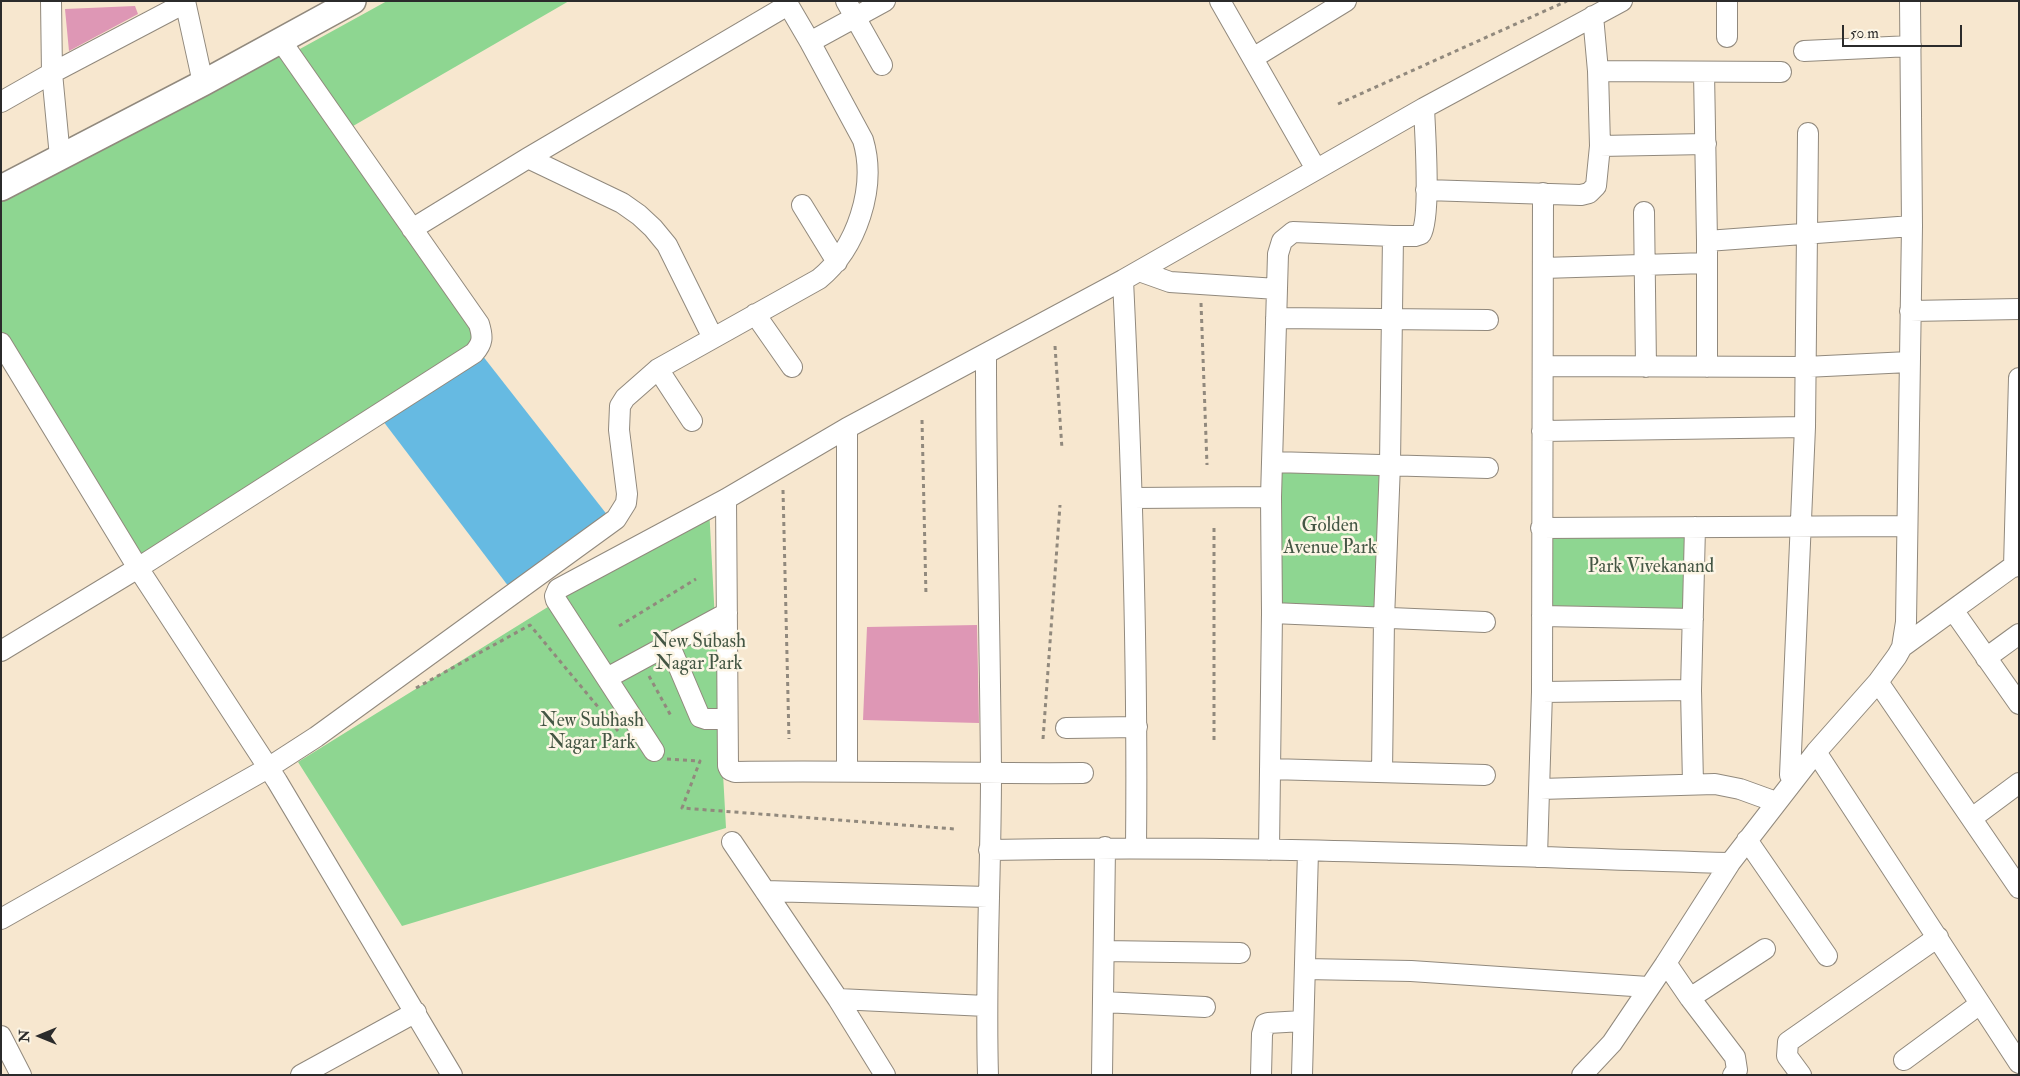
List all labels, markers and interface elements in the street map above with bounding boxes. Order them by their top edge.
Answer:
scale bar [1845,15,1965,47]
text: 50 m [1850,24,1879,43]
park label: Golden Avenue Park [1283,516,1377,560]
park label: Park Vivekanand [1588,557,1714,579]
park label: New Subash Nagar Park [652,632,746,676]
park label: New Subhash Nagar Park [540,711,644,755]
north arrow [15,1011,65,1061]
text: N [16,1030,33,1042]

